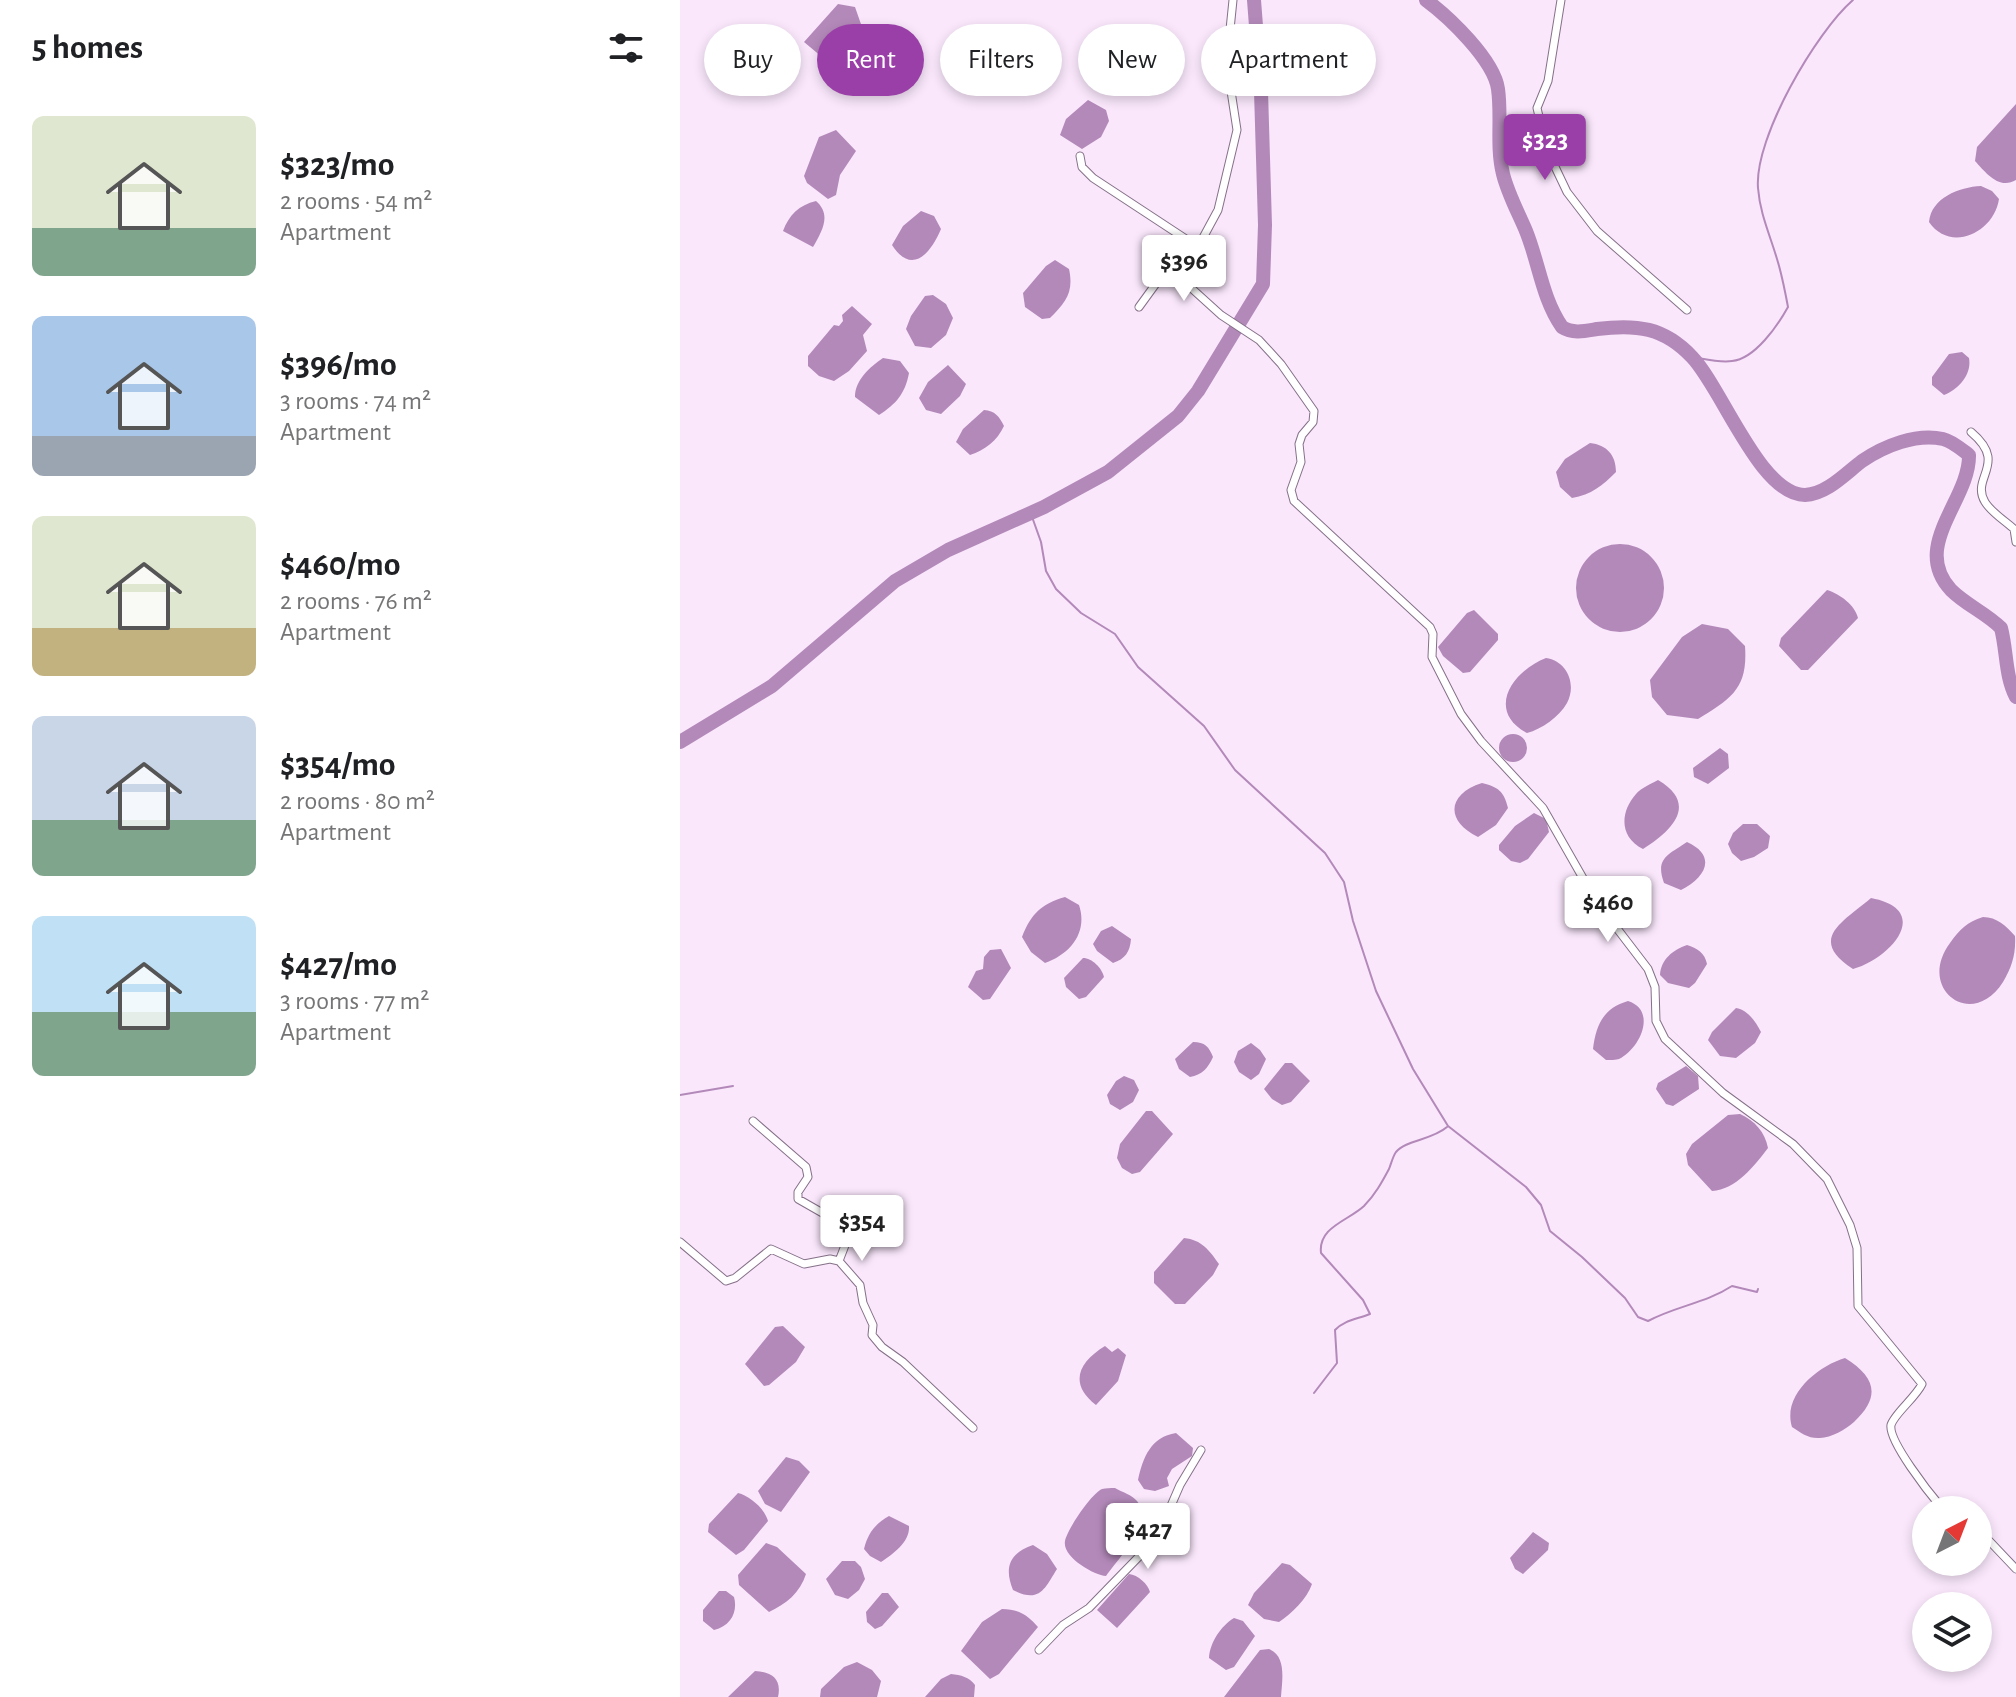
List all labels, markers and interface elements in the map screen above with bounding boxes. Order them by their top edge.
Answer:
chip: Buy [704,24,801,96]
chip: Rent [817,24,924,96]
chip: Filters [940,24,1062,96]
chip: New [1078,24,1185,96]
chip: Apartment [1201,24,1376,96]
icon: filters [604,26,648,70]
text: 5 homes [32,31,143,65]
pin: $323 [1498,114,1592,182]
text: $323 [1522,127,1568,153]
icon: home [96,148,192,244]
text: $323/mo [280,148,395,182]
text: 2 rooms · 54 m² [280,188,432,214]
text: Apartment [280,219,391,245]
pin: $396 [1137,235,1231,303]
text: $396 [1160,248,1208,274]
icon: home [96,348,192,444]
text: $396/mo [280,348,397,382]
text: 3 rooms · 74 m² [280,388,431,414]
text: Apartment [280,419,391,445]
icon: home [96,548,192,644]
text: $460/mo [280,548,400,582]
text: 2 rooms · 76 m² [280,588,432,614]
text: Apartment [280,619,391,645]
icon: home [96,748,192,844]
text: $354/mo [280,748,396,782]
text: 2 rooms · 80 m² [280,788,435,814]
text: Apartment [280,819,391,845]
pin: $460 [1561,876,1655,944]
text: $460 [1583,889,1633,915]
icon: home [96,948,192,1044]
text: $427/mo [280,948,397,982]
text: 3 rooms · 77 m² [280,988,429,1014]
text: Apartment [280,1019,391,1045]
pin: $354 [815,1195,909,1263]
text: $354 [838,1208,886,1234]
north arrow [1912,1496,1992,1576]
map controls [1912,1496,1992,1672]
pin: $427 [1101,1503,1195,1571]
text: $427 [1124,1516,1172,1542]
button: layers [1912,1592,1992,1672]

